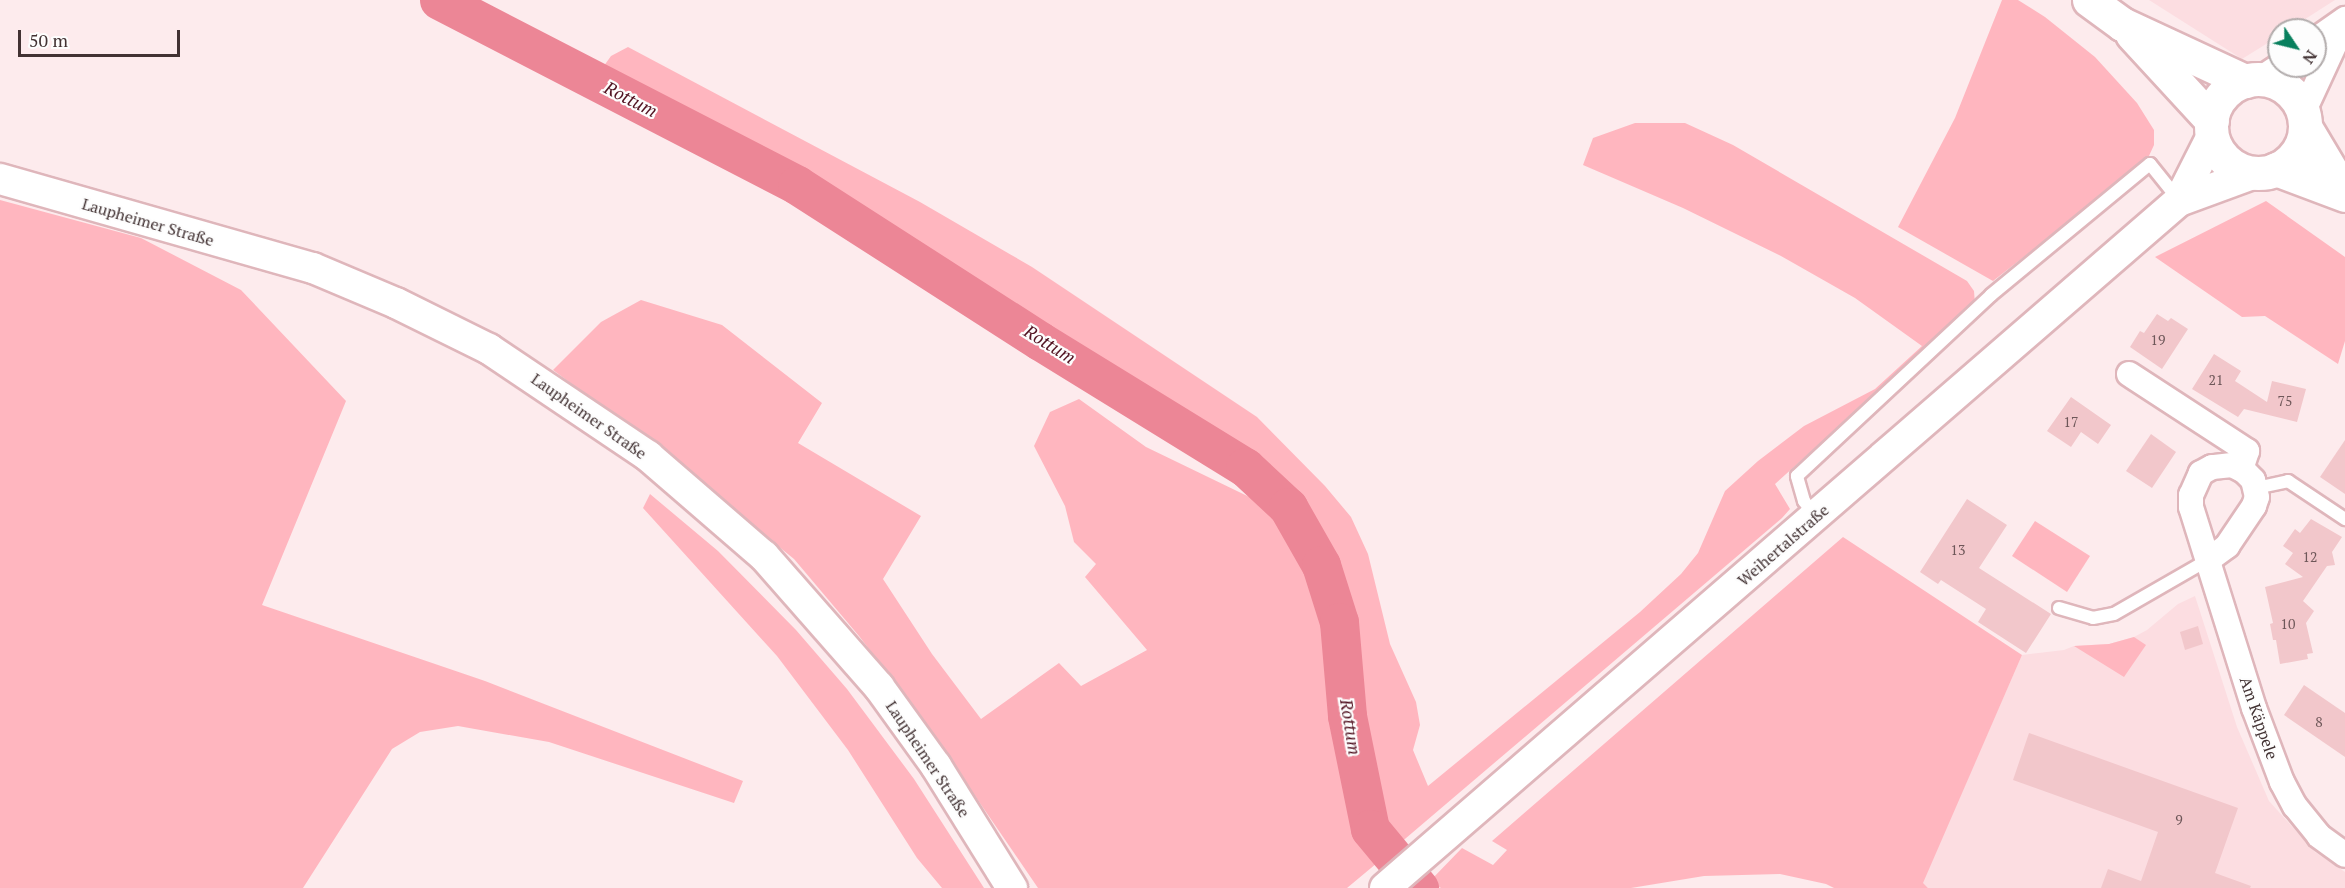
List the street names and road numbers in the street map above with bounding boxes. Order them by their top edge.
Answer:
street label: Laupheimer Straße [80,194,216,250]
street label: Laupheimer Straße [528,369,650,463]
street label: Weihertalstraße [1733,500,1833,590]
street label: Am Käppele [2236,674,2282,762]
street label: Laupheimer Straße [882,697,974,821]

